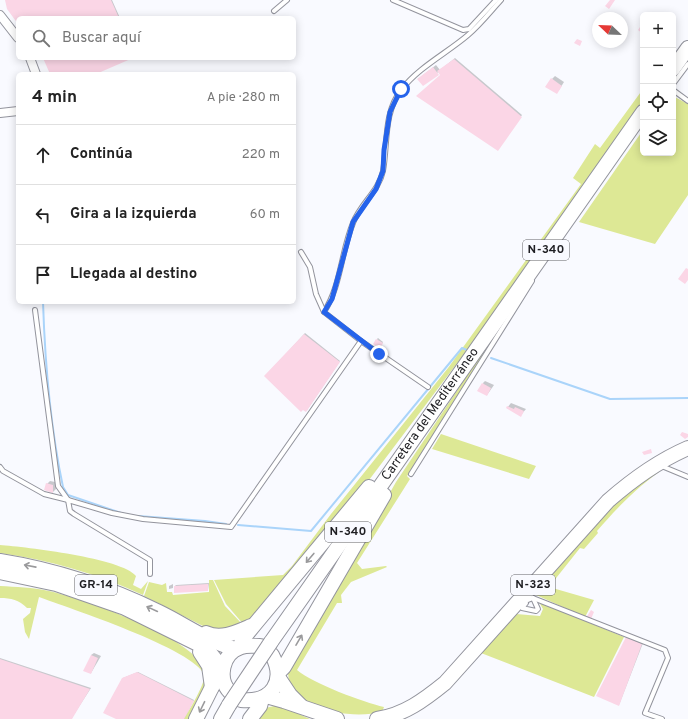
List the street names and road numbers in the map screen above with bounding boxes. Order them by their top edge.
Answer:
road number: N-340 [523,240,569,260]
street label: Carretera del Mediterráneo [379,345,483,484]
road number: N-340 [325,522,371,542]
road number: GR-14 [75,575,117,595]
road number: N-323 [511,575,555,595]

